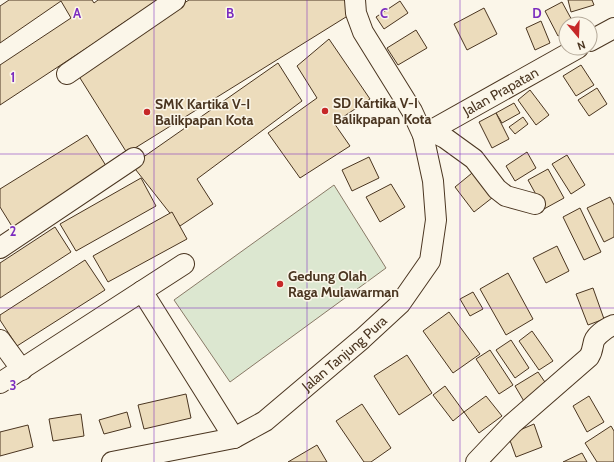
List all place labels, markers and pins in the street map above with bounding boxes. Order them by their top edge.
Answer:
place label: SD Kartika V-I Balikpapan Kota [333,94,431,128]
place label: SMK Kartika V-I Balikpapan Kota [155,95,253,129]
marker: SD Kartika V-I Balikpapan Kota [320,106,330,116]
marker: SMK Kartika V-I Balikpapan Kota [142,107,152,117]
place label: Gedung Olah Raga Mulawarman [288,267,399,301]
marker: Gedung Olah Raga Mulawarman [275,279,285,289]

